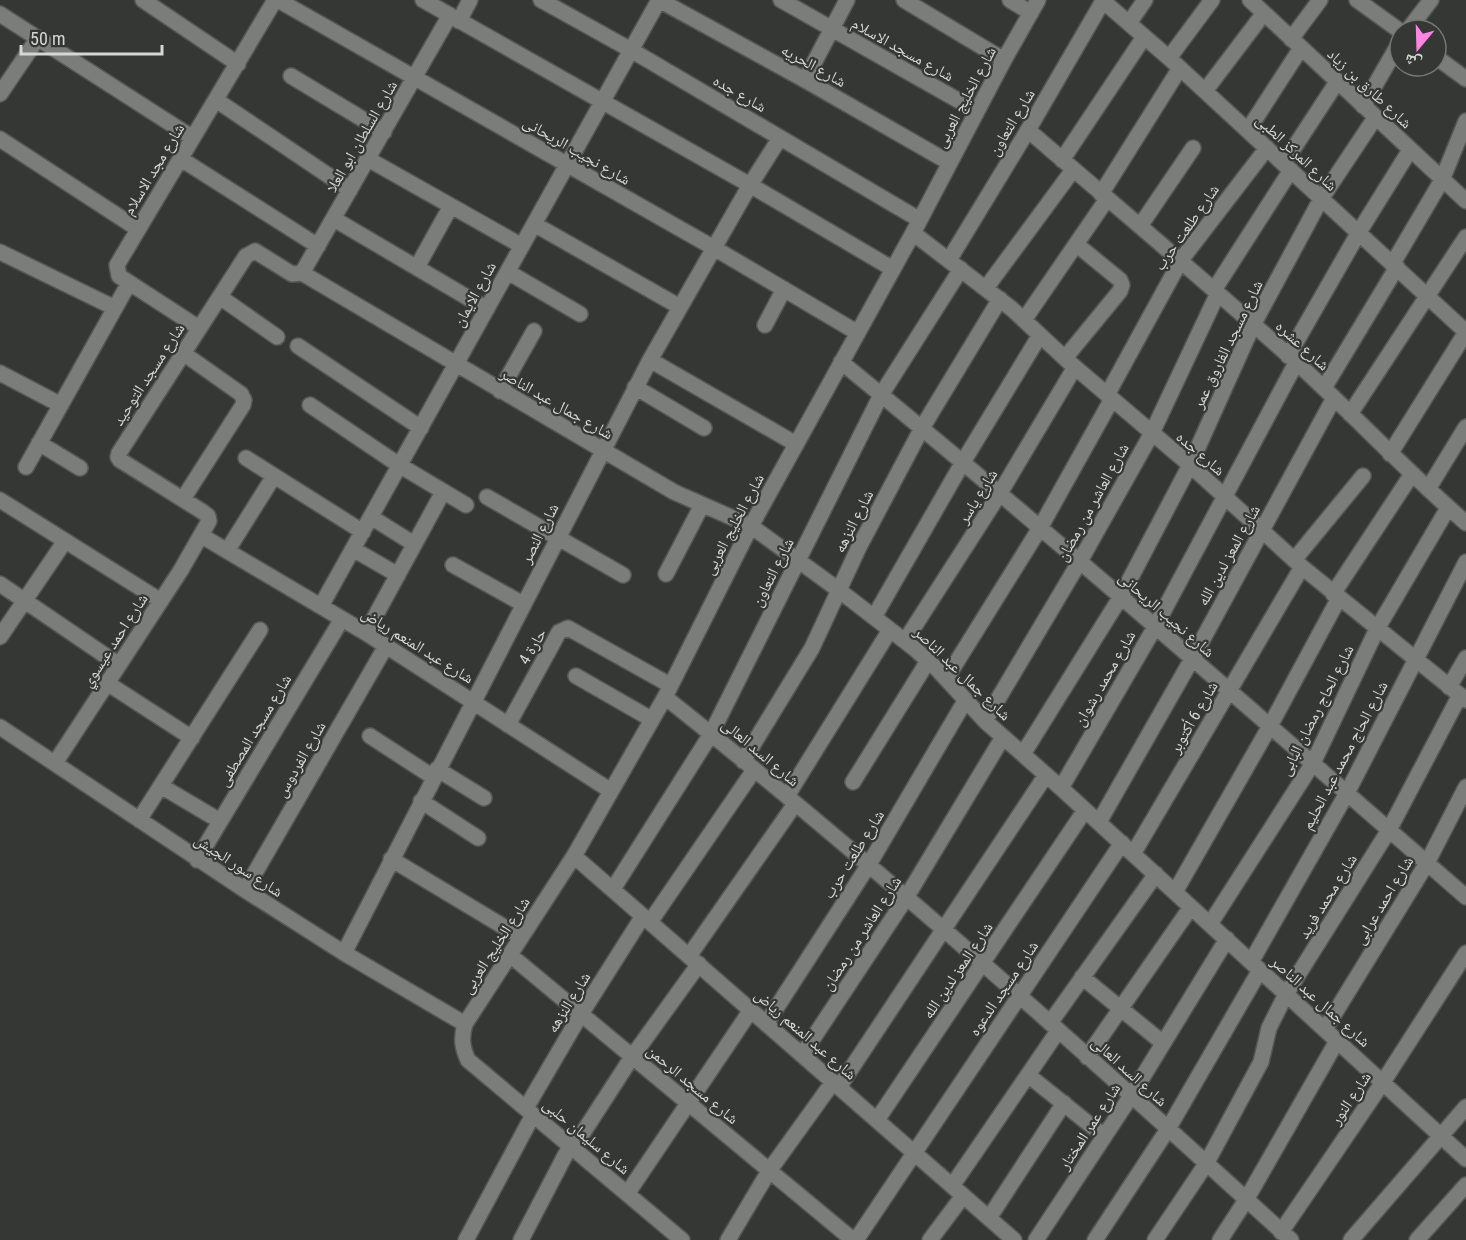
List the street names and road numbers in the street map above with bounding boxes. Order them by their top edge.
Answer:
street label: شارع مسجد الاسلام [848,13,957,86]
street label: شارع الحريه [778,40,849,92]
street label: شارع الخليج العربى [931,43,1001,151]
street label: شارع طارق بن زياد [1324,44,1416,132]
street label: شارع جده [709,71,770,117]
street label: شارع السلطان ابو العلا [322,77,402,196]
street label: شارع التعاون [984,85,1040,160]
street label: شارع المركز الطبى [1251,110,1341,196]
street label: شارع نجيب الريحانى [519,112,634,190]
street label: شارع مجد الاسلام [119,120,189,219]
street label: شارع طلعت حرب [1150,180,1224,275]
street label: شارع الايمان [449,258,501,331]
street label: شارع مسجد الفاروق عمر [1188,277,1268,413]
street label: شارع عشره [1271,316,1333,375]
street label: شارع مسجد التوحيد [108,320,189,429]
street label: شارع جمال عبد الناصر [496,363,617,444]
street label: شارع جده [1172,427,1229,480]
street label: شارع العاشر من رمضان [1052,440,1134,565]
street label: شارع ياسر [953,466,1002,528]
street label: شارع الخليج العربى [699,470,769,578]
street label: شارع النزهه [830,487,878,556]
street label: شارع النصر [516,500,564,568]
street label: شارع المعز لدين الله [1193,501,1265,610]
street label: شارع التعاون [747,535,799,610]
street label: شارع نجيب الريحانى [1114,568,1219,662]
street label: شارع احمد عيسوي [77,590,154,692]
street label: شارع عبد المنعم رياض [358,603,477,688]
street label: شارع جمال عبد الناصر [909,622,1015,725]
street label: حارة 4 [515,625,550,668]
street label: شارع محمد رشوان [1069,627,1140,730]
street label: شارع الحاج رمضان البابى [1275,642,1359,779]
street label: شارع مسجد المصطفى [213,671,296,790]
street label: شارع 6 أكتوبر [1165,678,1223,758]
street label: شارع الحاج محمد عبد الحليم [1297,678,1393,833]
street label: شارع السد العالى [717,714,803,791]
street label: شارع الفردوس [271,718,331,801]
street label: شارع طلعت حرب [819,806,889,903]
street label: شارع سور الجيش [190,830,287,902]
street label: شارع محمد فريد [1294,850,1362,943]
street label: شارع احمد عرابى [1350,853,1418,948]
street label: شارع العاشر من رمضان [817,873,906,994]
street label: شارع الخليج العربى [457,893,535,998]
street label: شارع المعز لدين الله [918,918,998,1023]
street label: شارع مسجد الدعوه [965,937,1043,1040]
street label: شارع جمال عبد الناصر [1266,951,1374,1052]
street label: شارع النزهه [542,968,595,1037]
street label: شارع عبد المنعم رياض [750,985,860,1084]
street label: شارع السد العالى [1087,1032,1171,1111]
street label: شارع مسجد الرحمن [642,1041,742,1129]
street label: شارع النور [1325,1068,1376,1130]
street label: شارع عمر المختار [1054,1079,1125,1175]
street label: شارع سليمان حلبى [539,1094,634,1179]

